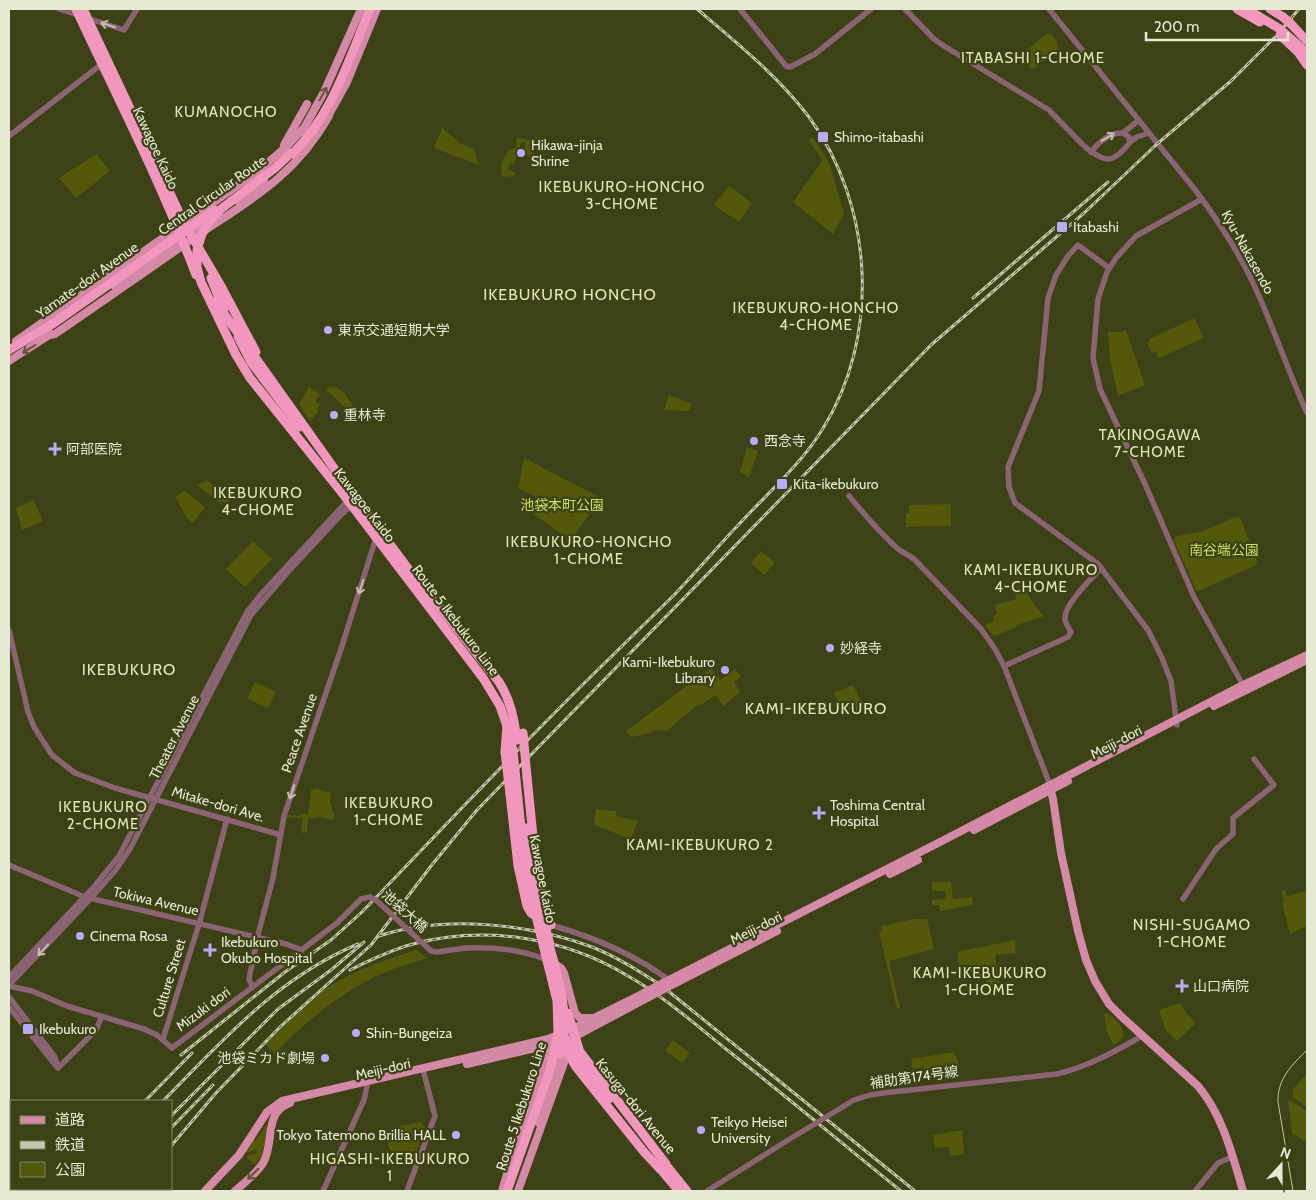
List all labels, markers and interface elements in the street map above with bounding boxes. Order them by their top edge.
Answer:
scale bar [1146,10,1288,42]
text: 200 m [1154,18,1199,36]
one-way arrow [101,20,117,29]
district label: ITABASHI 1-CHOME [961,49,1105,67]
one-way arrow [319,87,328,102]
district label: KUMANOCHO [174,103,278,121]
street label: Kawagoe Kaido [129,104,183,193]
place label: Shimo-itabashi [834,128,924,146]
marker: Shimo-itabashi [816,130,830,144]
one-way arrow [1101,132,1115,142]
place label: Hikawa-jinja Shrine [531,136,603,170]
marker: Hikawa-jinja Shrine [515,147,527,159]
street label: Central Circular Route [154,151,270,239]
district label: IKEBUKURO-HONCHO 3-CHOME [539,178,705,213]
street label: Kyu-Nakasendo [1218,207,1279,297]
place label: Itabashi [1073,218,1119,236]
marker: Itabashi [1055,220,1069,234]
street label: Yamate-dori Avenue [32,238,142,323]
district label: IKEBUKURO HONCHO [483,285,657,304]
district label: IKEBUKURO-HONCHO 4-CHOME [733,299,899,334]
place label: 東京交通短期大学 [338,321,450,339]
marker: 東京交通短期大学 [322,324,334,336]
one-way arrow [22,343,36,354]
place label: 重林寺 [344,406,386,424]
marker: 重林寺 [328,409,340,421]
district label: TAKINOGAWA 7-CHOME [1099,426,1201,461]
place label: 西念寺 [764,432,806,450]
marker: 西念寺 [748,435,760,447]
place label: 阿部医院 [66,440,122,458]
marker: 阿部医院 [48,442,62,456]
street label: Kawagoe Kaido [330,464,400,546]
place label: Kita-ikebukuro [793,475,879,493]
marker: Kita-ikebukuro [775,477,789,491]
district label: IKEBUKURO 4-CHOME [213,484,303,519]
park label: 池袋本町公園 [520,496,604,514]
district label: IKEBUKURO-HONCHO 1-CHOME [506,533,672,568]
park label: 南谷端公園 [1189,541,1259,559]
street label: Route 5 Ikebukuro Line [408,561,504,679]
district label: KAMI-IKEBUKURO 4-CHOME [964,561,1098,596]
one-way arrow [356,579,365,595]
place label: 妙経寺 [840,639,882,657]
marker: 妙経寺 [824,642,836,654]
place label: Kami-Ikebukuro Library [622,653,715,687]
district label: IKEBUKURO [82,660,176,679]
marker: Kami-Ikebukuro Library [719,664,731,676]
street label: Peace Avenue [277,691,321,775]
street label: Theater Avenue [145,692,203,782]
district label: KAMI-IKEBUKURO [745,699,887,718]
street label: Meiji-dori [1087,721,1145,763]
street label: Mitake-dori Ave. [170,782,267,826]
one-way arrow [287,784,297,800]
district label: IKEBUKURO 1-CHOME [344,794,434,829]
place label: Toshima Central Hospital [830,796,926,830]
district label: IKEBUKURO 2-CHOME [58,798,148,833]
marker: Toshima Central Hospital [812,806,826,820]
street label: Kawagoe Kaido [526,833,560,925]
district label: KAMI-IKEBUKURO 2 [626,836,774,854]
street label: Tokiwa Avenue [111,882,201,920]
street label: 池袋大橋 [378,886,432,936]
street label: Meiji-dori [727,907,785,949]
district label: NISHI-SUGAMO 1-CHOME [1133,916,1251,951]
place label: Cinema Rosa [90,927,168,945]
marker: Cinema Rosa [74,930,86,942]
place label: Ikebukuro Okubo Hospital [221,933,313,967]
street label: Culture Street [148,936,190,1020]
marker: Ikebukuro Okubo Hospital [203,943,217,957]
one-way arrow [37,944,49,956]
district label: KAMI-IKEBUKURO 1-CHOME [913,964,1047,999]
place label: 山口病院 [1193,977,1249,995]
marker: 山口病院 [1175,979,1189,993]
street label: Mizuki dori [172,983,234,1035]
place label: Ikebukuro [39,1020,97,1038]
marker: Ikebukuro [21,1022,35,1036]
place label: Shin-Bungeiza [366,1024,453,1042]
marker: Shin-Bungeiza [350,1027,362,1039]
street label: Route 5 Ikebukuro Line [492,1039,550,1173]
place label: 池袋ミカド劇場 [217,1049,315,1067]
marker: 池袋ミカド劇場 [319,1052,331,1064]
street label: Meiji-dori [354,1054,412,1084]
street label: Kasuga-dori Avenue [592,1055,680,1157]
street label: 補助第174号線 [869,1062,959,1092]
legend [10,1100,172,1190]
text: 道路 [55,1111,85,1129]
place label: Teikyo Heisei University [711,1113,787,1147]
marker: Teikyo Heisei University [695,1124,707,1136]
place label: Tokyo Tatemono Brillia HALL [277,1126,446,1144]
marker: Tokyo Tatemono Brillia HALL [450,1129,462,1141]
text: 鉄道 [55,1136,85,1154]
north arrow [1256,1140,1306,1190]
text: N [1278,1143,1294,1163]
district label: HIGASHI-IKEBUKURO 1 [310,1150,470,1185]
text: 公園 [55,1161,85,1179]
one-way arrow [247,1167,259,1180]

